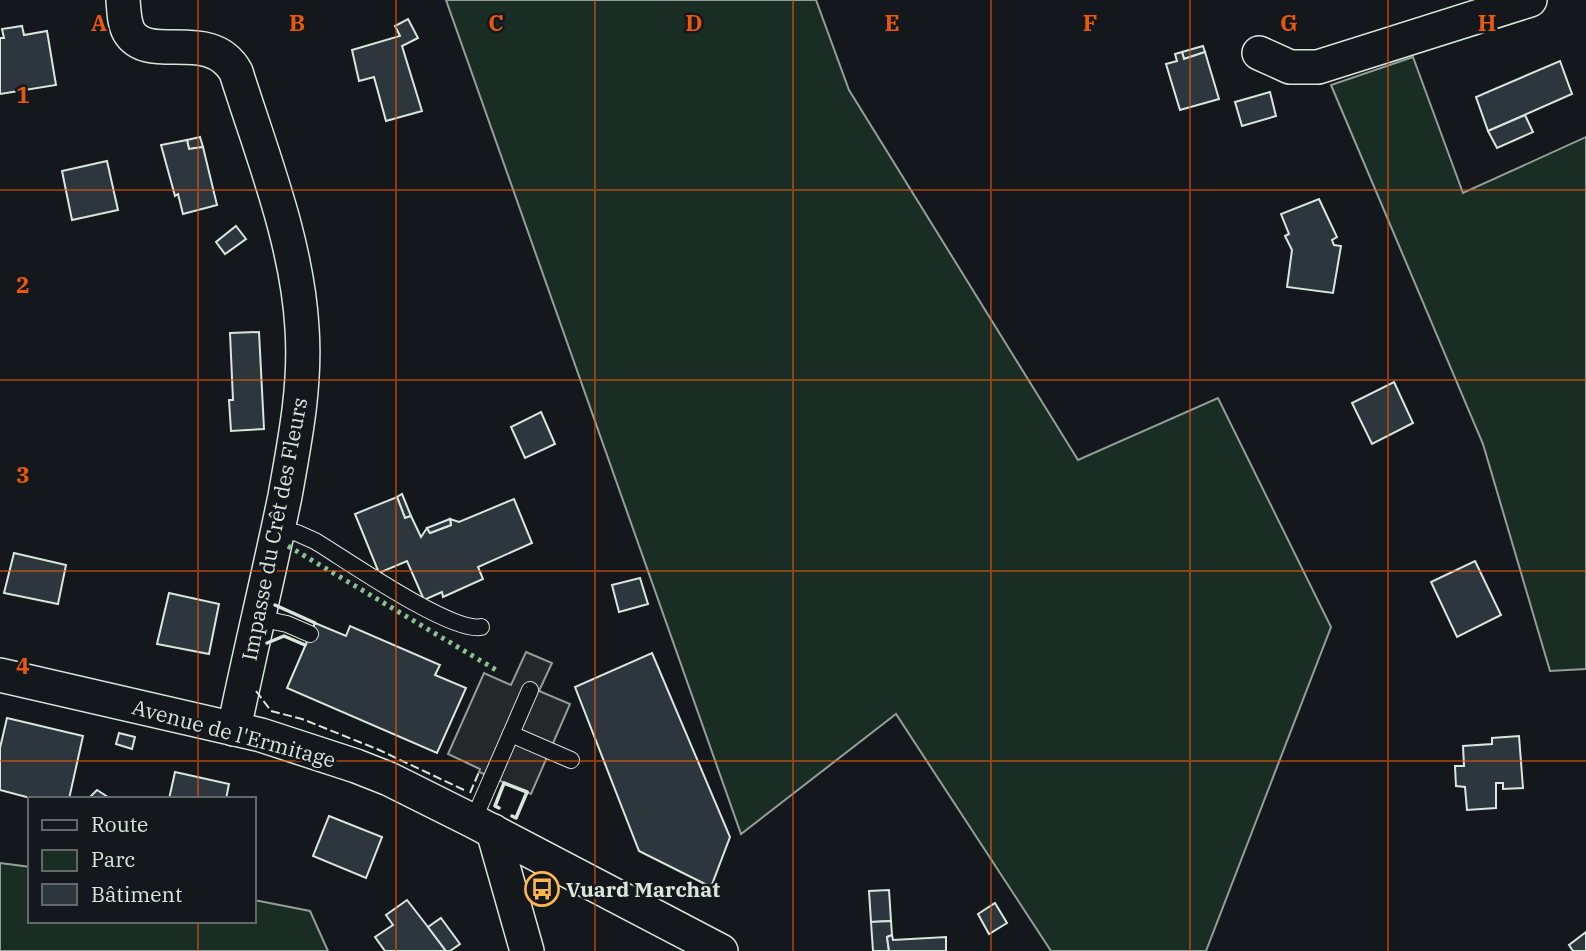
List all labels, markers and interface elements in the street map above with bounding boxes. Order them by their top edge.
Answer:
text: A [91,7,107,37]
text: B [289,7,305,37]
text: C [488,7,504,37]
text: D [685,7,703,37]
text: E [884,7,900,37]
text: F [1083,7,1097,37]
text: G [1280,7,1298,37]
text: H [1478,7,1496,37]
text: 1 [16,79,30,109]
text: 2 [16,269,30,299]
street label: Impasse du Crêt des Fleurs [235,395,313,663]
text: 3 [16,459,30,489]
text: 4 [16,650,30,680]
street label: Avenue de l'Ermitage [129,692,339,774]
legend [28,797,256,923]
text: Route [91,810,148,838]
text: Parc [91,845,135,873]
bus stop icon: Vuard Marchat [523,870,561,908]
place label: Vuard Marchat [566,875,720,903]
text: Bâtiment [91,880,182,908]

